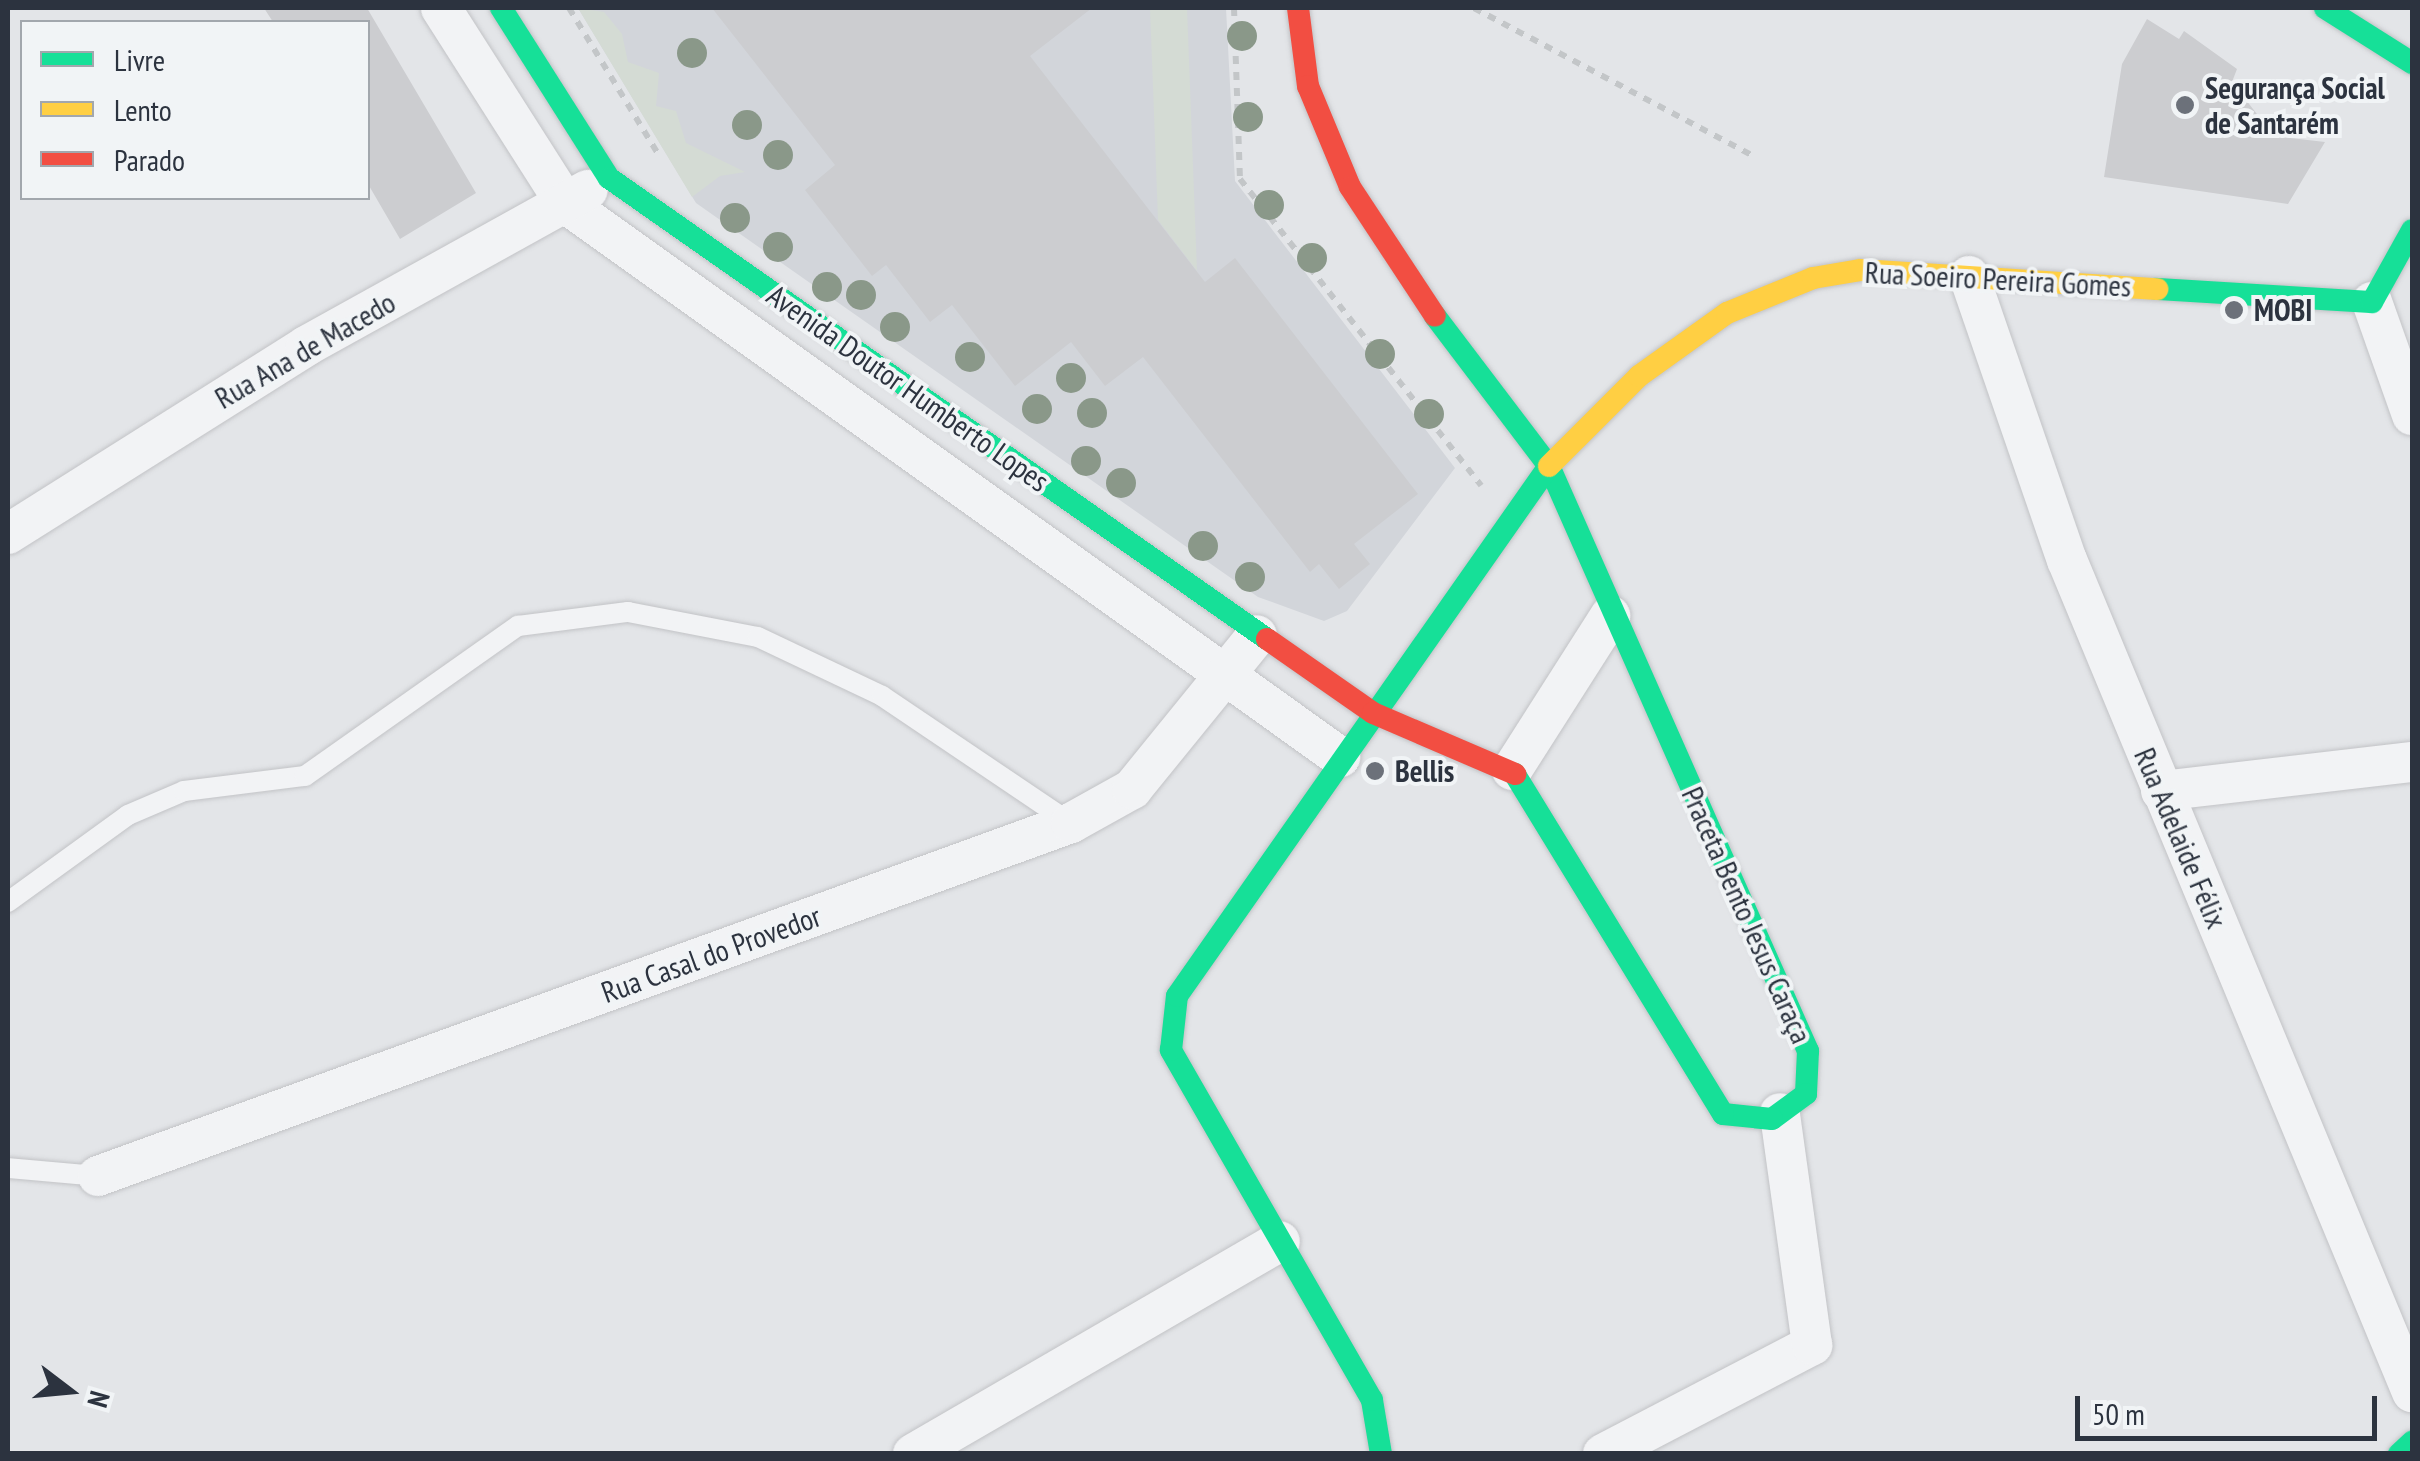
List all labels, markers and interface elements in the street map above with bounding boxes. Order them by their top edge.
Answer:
legend [20,20,370,200]
text: Livre [114,40,165,79]
place label: Segurança Social de Santarém [2205,70,2385,140]
text: Lento [114,90,172,129]
marker: Segurança Social de Santarém [2174,94,2196,116]
text: Parado [114,140,185,179]
street label: Rua Soeiro Pereira Gomes [1864,254,2132,304]
street label: Avenida Doutor Humberto Lopes [760,277,1056,499]
street label: Rua Ana de Macedo [208,284,402,416]
place label: MOBI [2254,292,2312,328]
marker: MOBI [2223,299,2245,321]
street label: Rua Adelaide Félix [2127,742,2235,934]
place label: Bellis [1395,753,1454,789]
marker: Bellis [1364,760,1386,782]
street label: Praceta Bento Jesus Caraça [1674,781,1820,1049]
street label: Rua Casal do Provedor [596,898,826,1010]
north arrow [20,1341,120,1441]
scale bar [2080,1376,2382,1438]
text: N [79,1387,119,1412]
text: 50 m [2092,1394,2145,1433]

